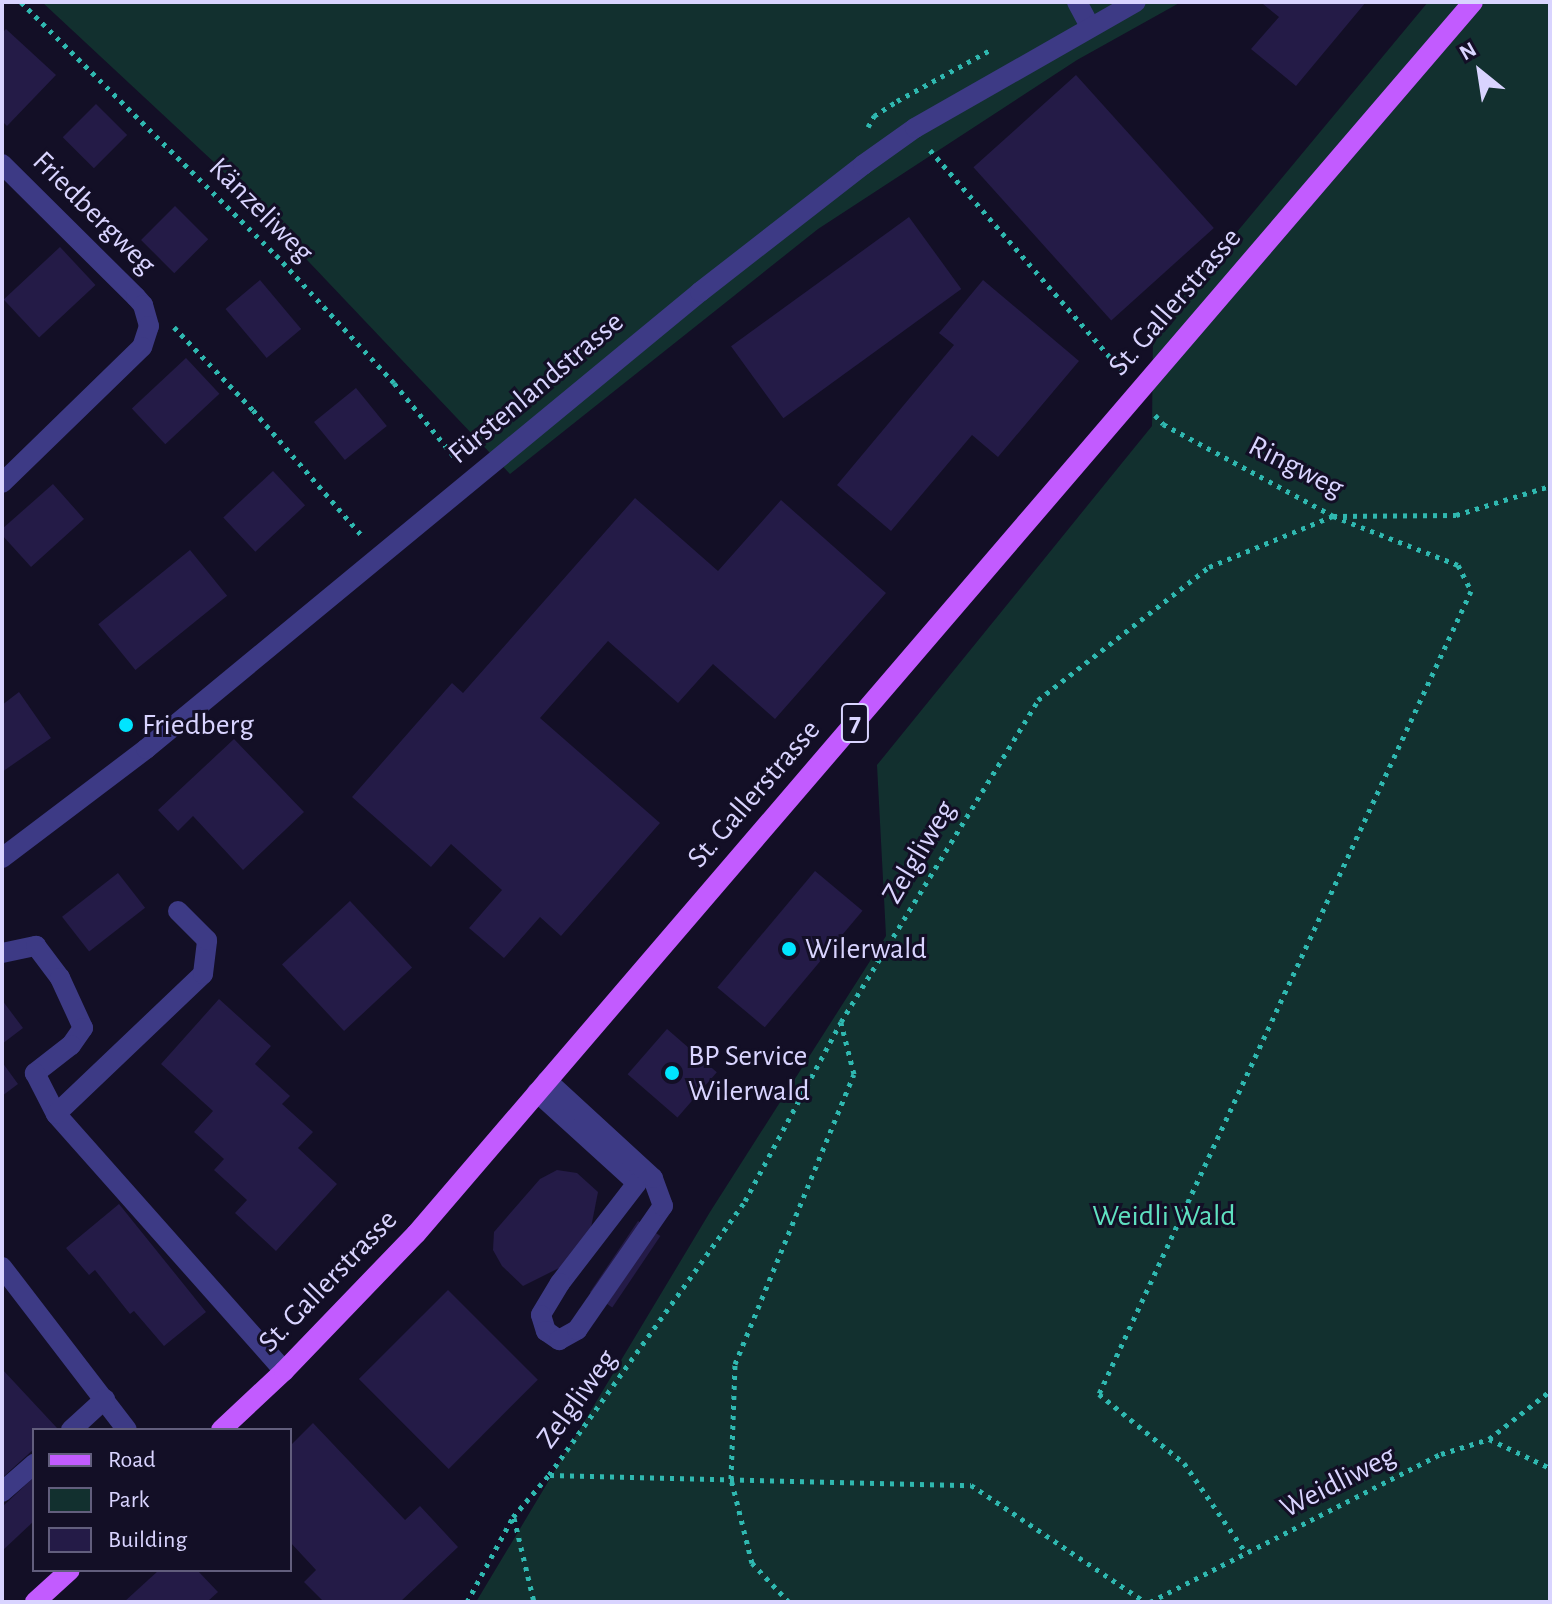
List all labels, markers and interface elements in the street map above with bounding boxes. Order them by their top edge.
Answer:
north arrow [1440,32,1520,112]
text: N [1456,38,1480,65]
street label: Friedbergweg [25,144,163,282]
street label: Känzeliweg [201,150,321,270]
street label: St. Gallerstrasse [1101,221,1249,383]
street label: Fürstenlandstrasse [441,304,631,472]
street label: Ringweg [1242,428,1350,506]
road number: 7 [839,699,871,747]
place label: Friedberg [142,707,254,743]
street label: St. Gallerstrasse [680,713,828,875]
marker: Friedberg [117,716,135,734]
street label: Zelgliweg [874,794,964,910]
place label: Wilerwald [805,931,927,967]
marker: Wilerwald [780,940,798,958]
place label: BP Service Wilerwald [688,1038,810,1108]
marker: BP Service Wilerwald [663,1064,681,1082]
park label: Weidli Wald [1092,1198,1236,1234]
street label: St. Gallerstrasse [251,1202,405,1360]
street label: Zelgliweg [529,1343,625,1455]
legend [32,1428,292,1572]
street label: Weidliweg [1274,1438,1402,1526]
text: Road [108,1448,156,1472]
text: Park [108,1488,149,1512]
text: Building [108,1528,187,1552]

